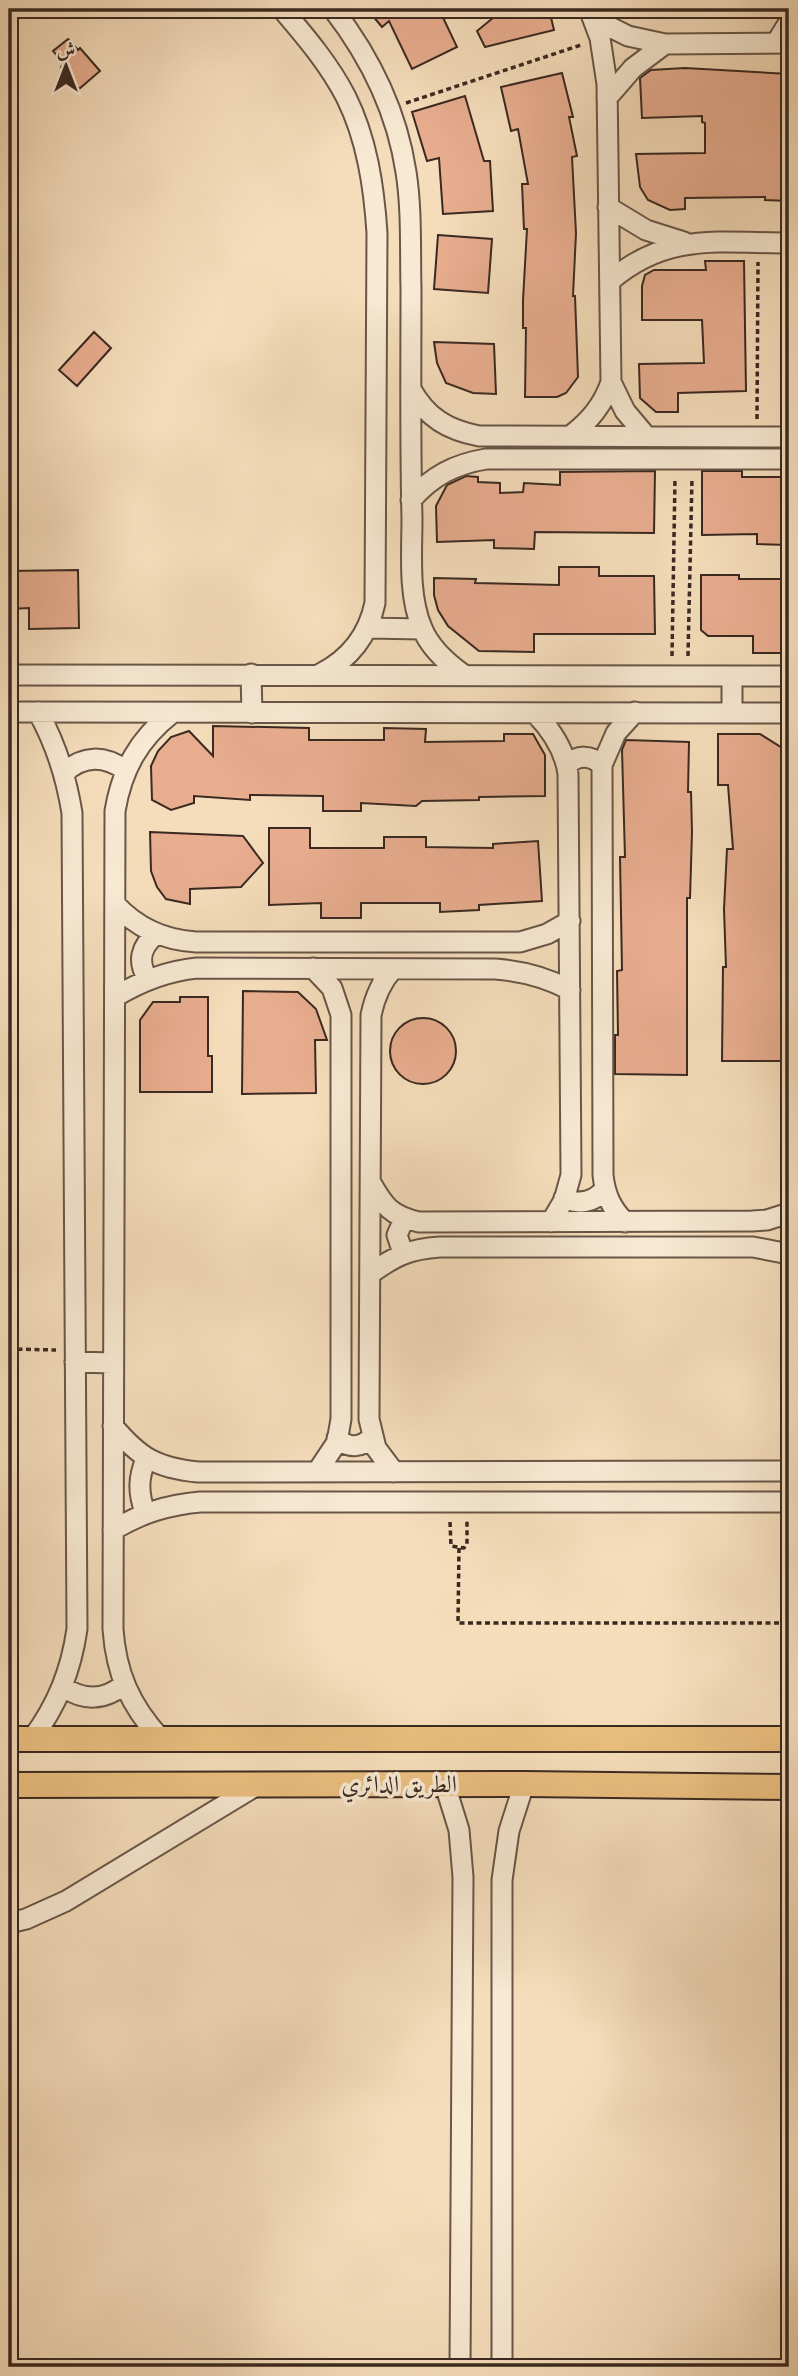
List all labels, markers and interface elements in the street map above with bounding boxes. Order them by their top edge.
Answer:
north arrow [32,32,102,102]
text: ش [57,38,75,64]
street label: الطريق الدائري [341,1769,457,1803]

